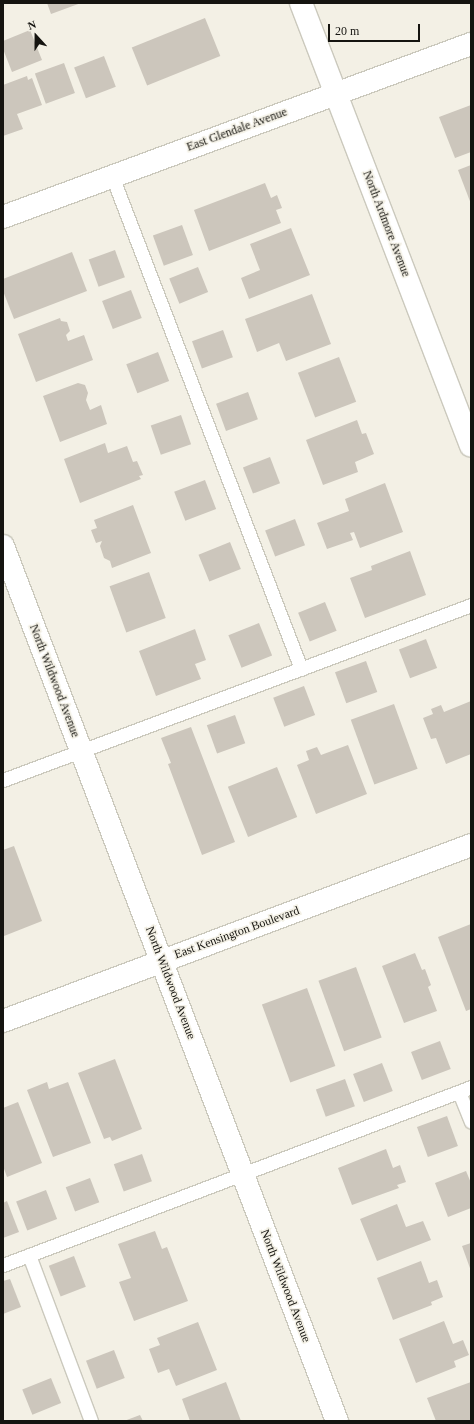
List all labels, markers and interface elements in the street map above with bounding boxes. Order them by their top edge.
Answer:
north arrow [16,16,56,56]
scale bar [330,16,422,42]
text: N [26,18,38,32]
text: 20 m [335,24,359,38]
street label: East Glendale Avenue [185,105,289,155]
street label: North Ardmore Avenue [359,168,413,280]
street label: North Wildwood Avenue [26,622,82,740]
street label: East Kensington Boulevard [173,904,301,962]
street label: North Wildwood Avenue [142,924,198,1042]
street label: North Wildwood Avenue [257,1227,313,1345]

